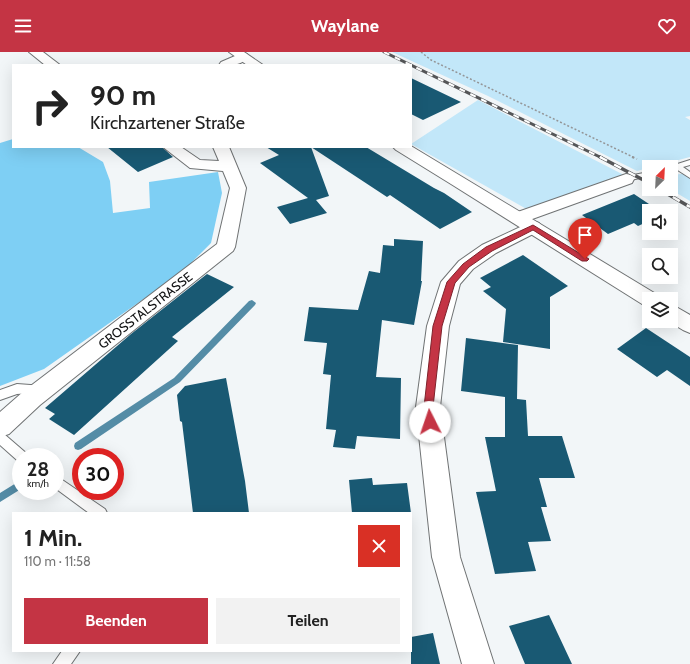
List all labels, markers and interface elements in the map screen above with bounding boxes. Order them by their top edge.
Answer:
icon: menu [12,15,34,37]
text: Waylane [311,15,379,37]
icon: heart [656,15,678,37]
text: 90 m [90,78,156,112]
icon: right [24,80,76,132]
text: Kirchzartener Straße [90,112,245,134]
north arrow [642,160,678,196]
map controls [642,160,678,328]
button: sound [642,204,678,240]
pin [568,218,602,259]
icon: arrive [574,224,596,246]
button: search [642,248,678,284]
street label: GROSSTALSTRASSE [95,268,195,352]
button: layers [642,292,678,328]
position arrow [409,401,451,443]
speed limit sign: 30 [72,448,124,500]
text: 28 [27,457,49,481]
text: km/h [27,477,49,490]
text: 1 Min. [24,523,82,552]
button: close [358,525,400,567]
text: 110 m · 11:58 [24,553,91,569]
button: Beenden [24,598,208,644]
button: Teilen [216,598,400,644]

